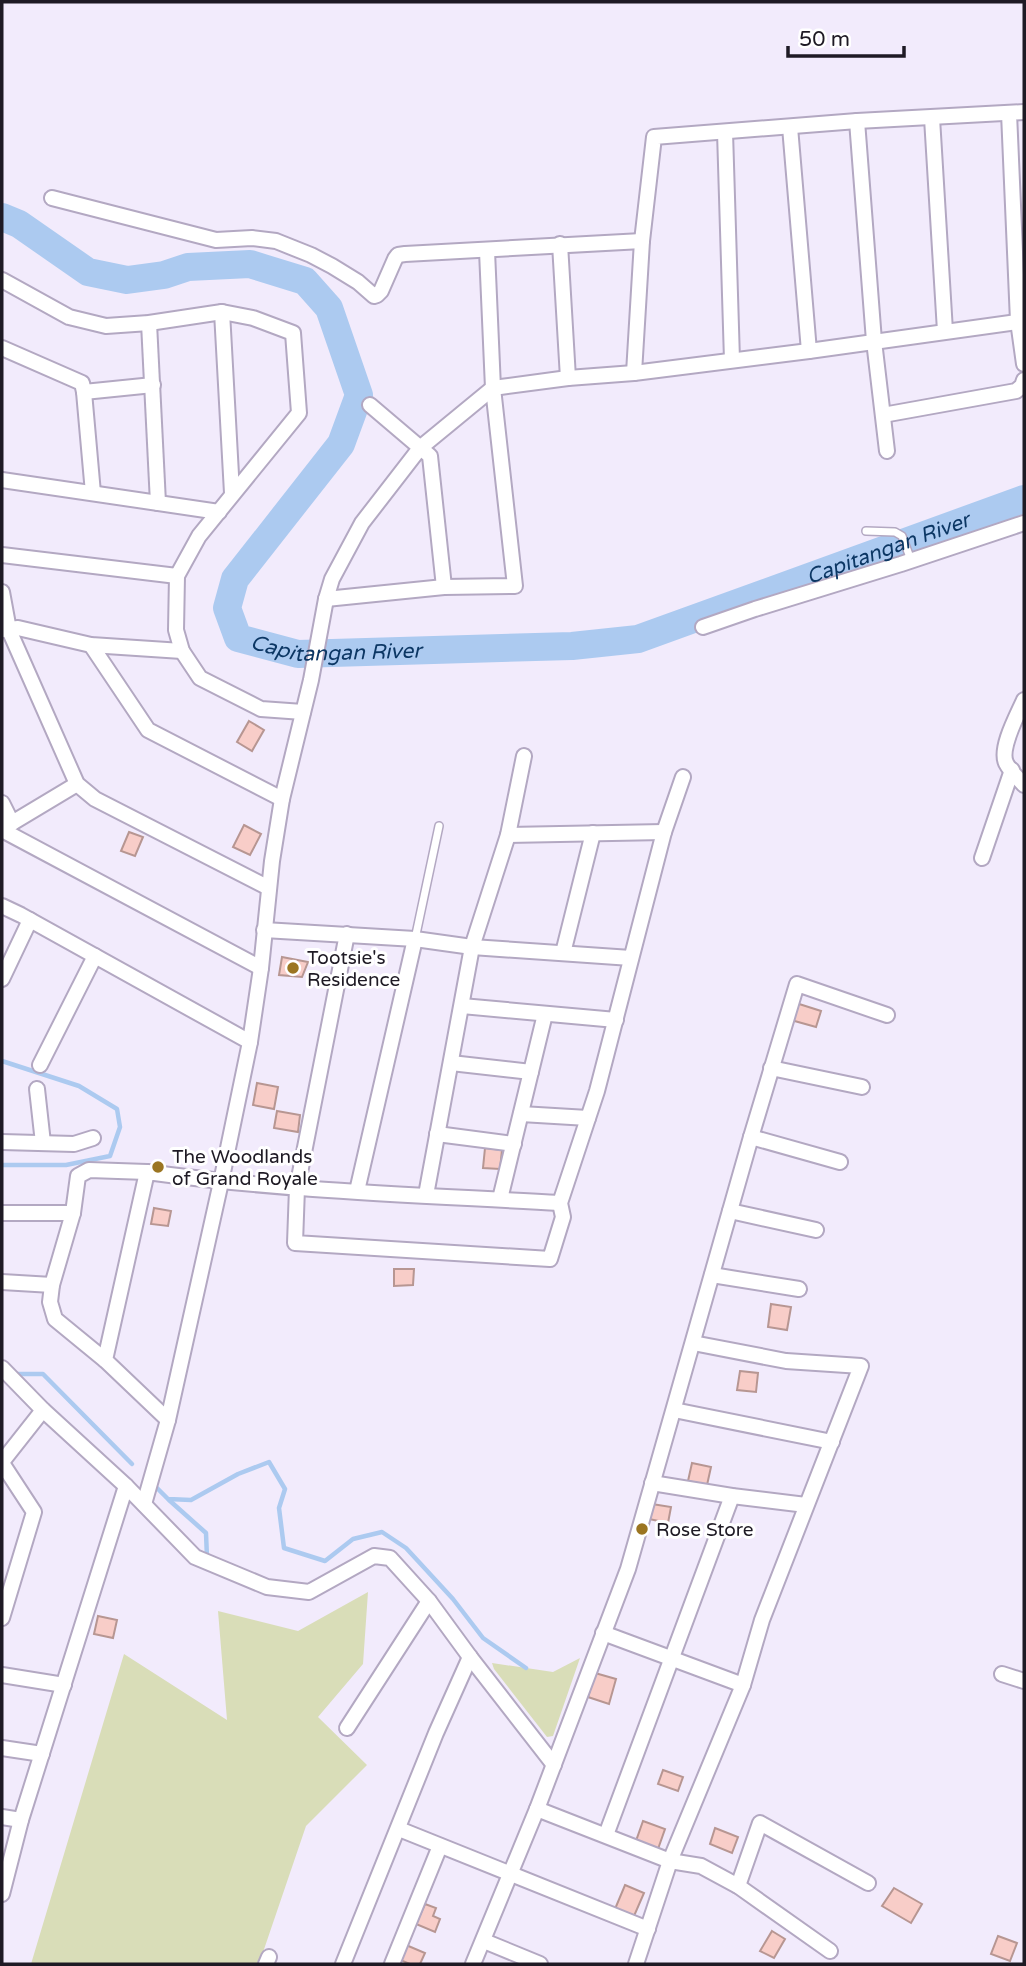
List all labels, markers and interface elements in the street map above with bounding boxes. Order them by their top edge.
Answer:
scale bar [788,14,904,58]
text: 50 m [799,27,850,52]
water label: Capitangan River [803,507,976,590]
water label: Capitangan River [248,630,425,667]
place label: Tootsie's Residence [307,947,400,991]
marker: Tootsie's Residence [285,960,301,976]
place label: The Woodlands of Grand Royale [172,1146,318,1190]
marker: The Woodlands of Grand Royale [150,1159,166,1175]
place label: Rose Store [656,1519,754,1541]
marker: Rose Store [634,1521,650,1537]

